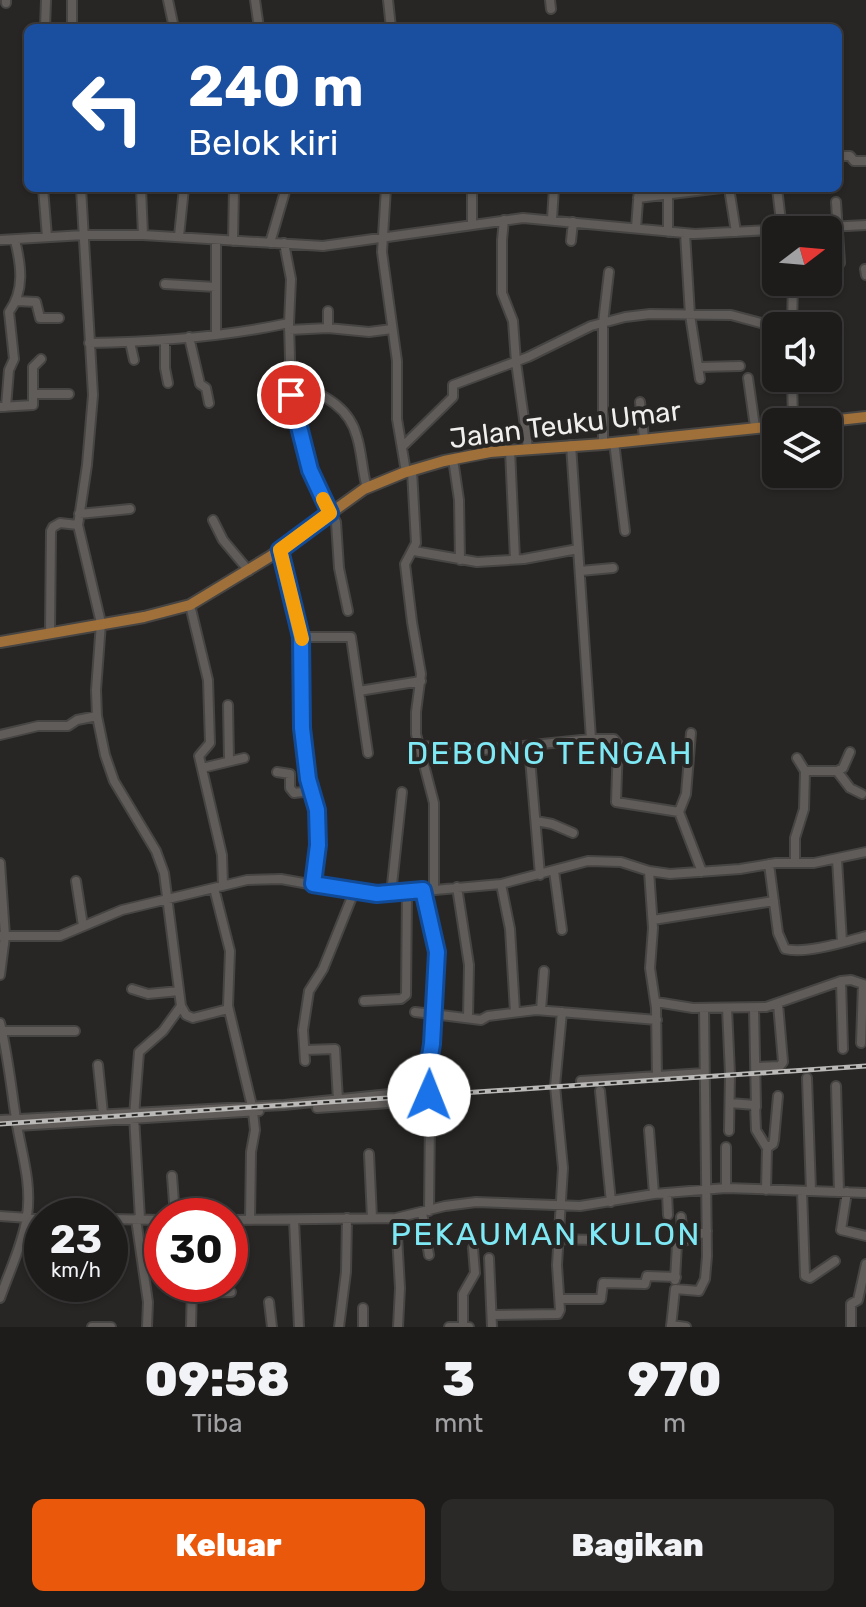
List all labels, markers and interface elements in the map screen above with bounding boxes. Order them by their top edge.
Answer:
text: 240 m [188,54,364,120]
icon: left [56,56,160,160]
text: Belok kiri [188,121,338,164]
north arrow [762,216,842,296]
map controls [762,216,842,488]
button: sound [762,312,842,392]
pin [257,361,325,429]
icon: arrive [269,373,313,417]
street label: Jalan Teuku Umar [447,394,683,455]
button: layers [762,408,842,488]
district label: DEBONG TENGAH [406,734,694,772]
position arrow [387,1053,471,1137]
speed limit sign: 30 [144,1198,248,1302]
district label: PEKAUMAN KULON [391,1215,701,1253]
text: 23 [50,1216,102,1263]
text: km/h [51,1258,101,1282]
text: 09:58 [144,1351,290,1408]
text: 3 [442,1351,475,1408]
text: 970 [627,1351,722,1408]
text: Tiba [192,1408,243,1439]
text: mnt [434,1408,483,1439]
text: m [663,1408,686,1439]
button: Keluar [32,1499,425,1591]
button: Bagikan [441,1499,834,1591]

